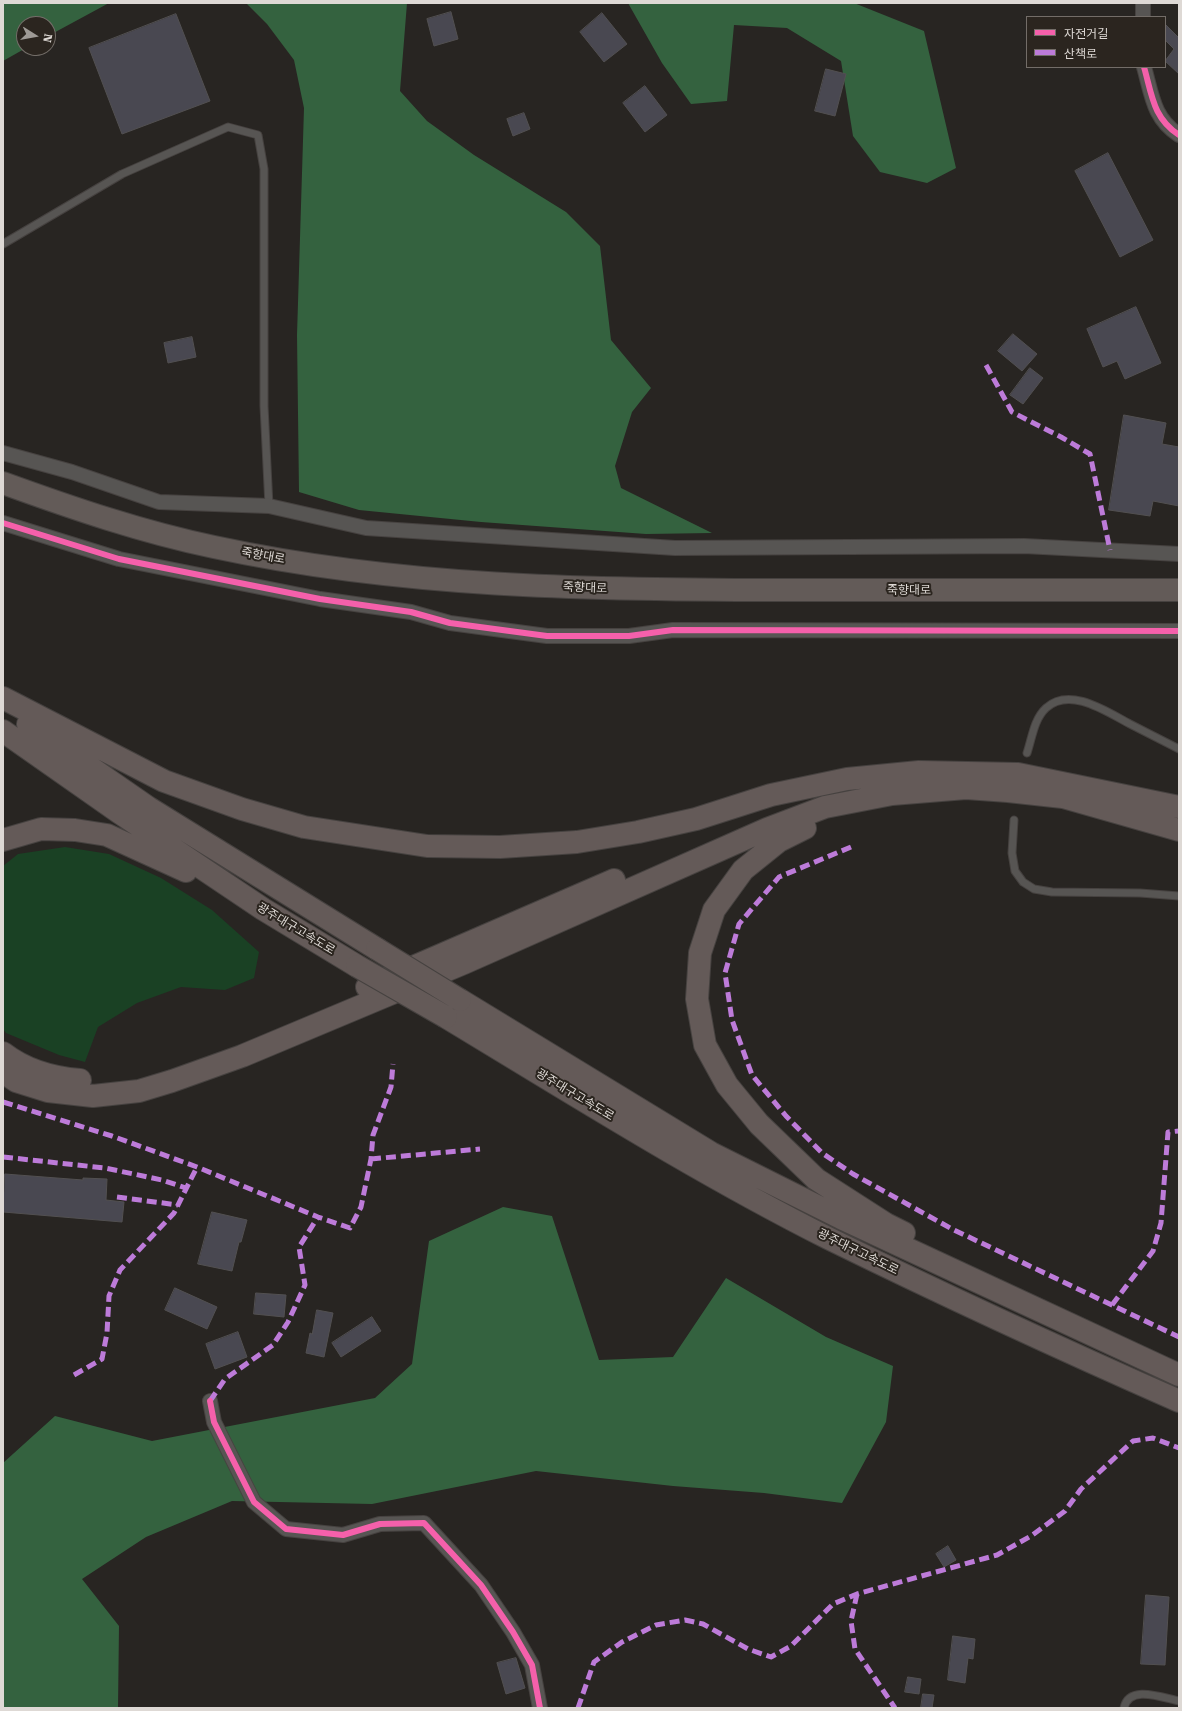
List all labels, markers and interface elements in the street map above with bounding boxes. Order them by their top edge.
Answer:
north arrow [16,16,56,56]
legend [1026,16,1166,68]
text: 자전거길 [1064,27,1108,41]
text: N [40,33,54,44]
text: 산책로 [1064,47,1097,61]
street label: 죽향대로 [240,545,286,567]
street label: 죽향대로 [563,580,607,596]
street label: 죽향대로 [887,583,931,597]
street label: 광주대구고속도로 [254,900,338,958]
street label: 광주대구고속도로 [533,1066,617,1124]
street label: 광주대구고속도로 [815,1226,901,1278]

